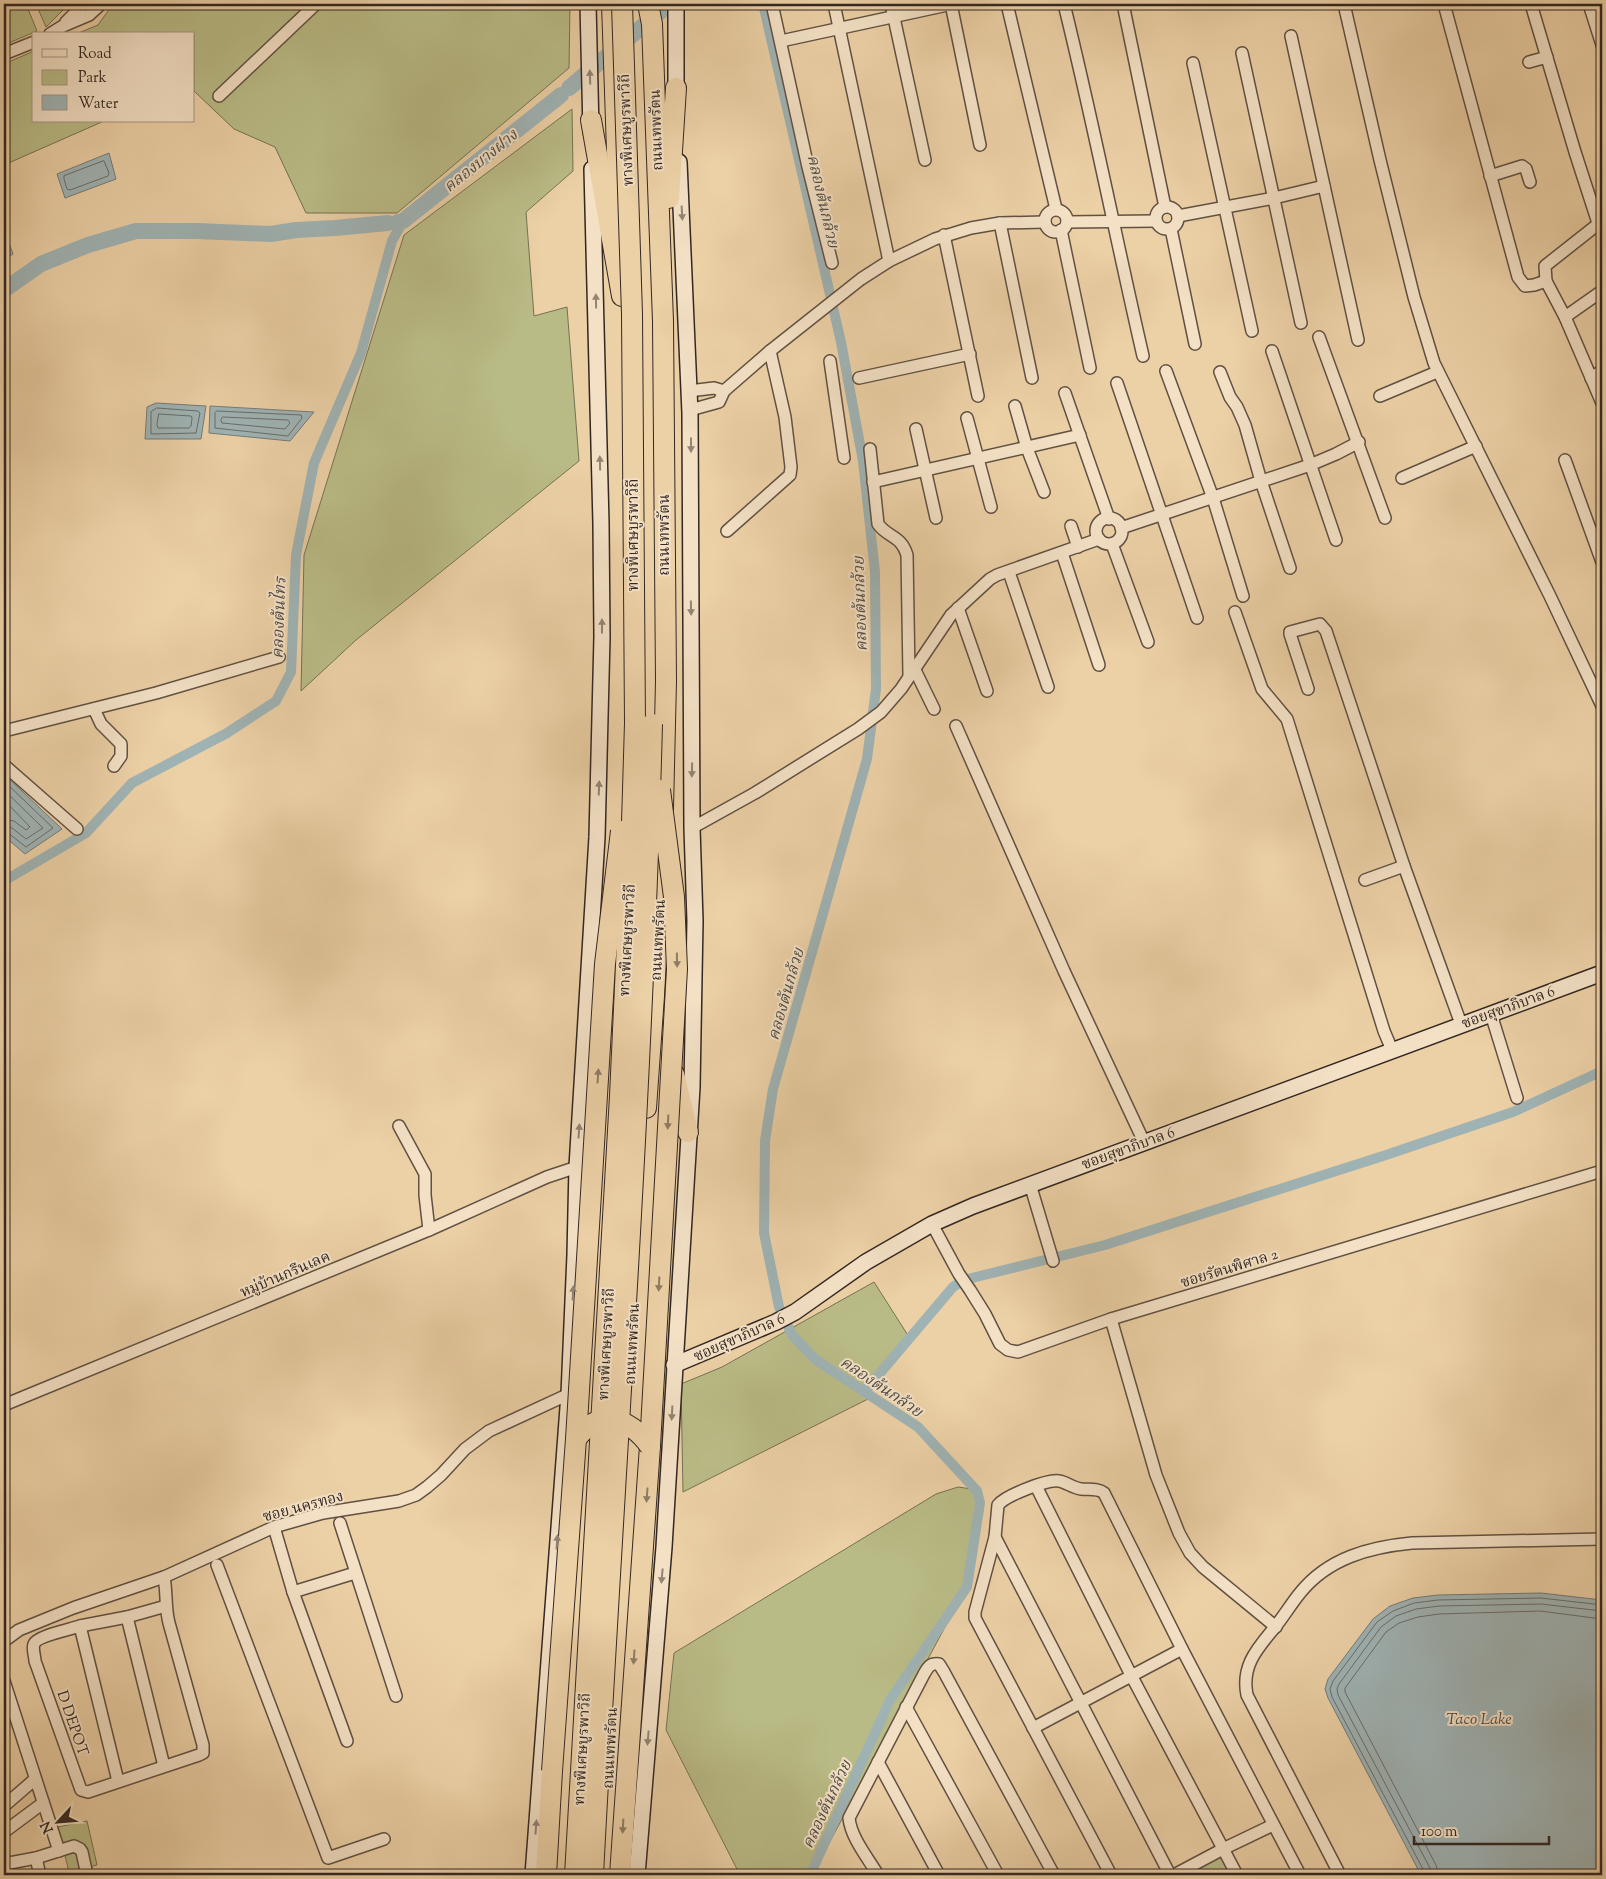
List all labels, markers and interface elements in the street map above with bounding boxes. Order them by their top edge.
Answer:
legend [32,32,195,122]
text: Road [78,44,112,65]
text: Park [78,68,107,89]
one-way arrow [586,69,594,85]
street label: ทางพิเศษบูรพาวิถี [615,73,640,187]
street label: ถนนเทพรัตน [646,89,669,171]
text: Water [78,94,119,115]
water label: คลองบางฝาง [440,124,524,199]
water label: คลองต้นกล้วย [800,153,844,252]
one-way arrow [678,205,686,221]
one-way arrow [592,293,600,309]
one-way arrow [687,438,695,454]
one-way arrow [596,455,604,471]
street label: ทางพิเศษบูรพาวิถี [624,479,645,591]
street label: ถนนเทพรัตน [655,494,676,576]
water label: คลองต้นกล้วย [848,555,875,652]
water label: คลองต้นไทร [266,575,293,659]
one-way arrow [687,600,695,616]
one-way arrow [598,618,606,634]
one-way arrow [688,763,696,779]
one-way arrow [595,780,603,796]
street label: ทางพิเศษบูรพาวิถี [615,883,642,997]
street label: ถนนเทพรัตน [647,899,672,981]
water label: คลองต้นกล้วย [763,944,812,1044]
one-way arrow [673,952,681,968]
street label: ซอยสุขาภิบาล 6 [1459,982,1558,1035]
one-way arrow [594,1068,602,1084]
one-way arrow [664,1114,672,1130]
one-way arrow [576,1122,584,1138]
street label: ซอยสุขาภิบาล 6 [1079,1123,1178,1176]
street label: ซอยรัตนพิศาล 2 [1178,1245,1281,1294]
street label: หมู่บ้านกรีนเลค [237,1247,334,1304]
one-way arrow [655,1277,663,1293]
one-way arrow [570,1285,578,1301]
street label: ทางพิเศษบูรพาวิถี [594,1287,621,1401]
street label: ถนนเทพรัตน [621,1303,646,1385]
street label: ซอยสุขาภิบาล 6 [691,1309,789,1368]
water label: คลองต้นกล้วย [835,1352,928,1425]
one-way arrow [667,1406,675,1422]
street label: ซอย นครทอง [261,1487,346,1528]
one-way arrow [642,1487,650,1503]
one-way arrow [554,1534,562,1550]
one-way arrow [658,1568,666,1584]
one-way arrow [630,1649,638,1665]
street label: D DEPOT [51,1688,93,1759]
street label: ทางพิเศษบูรพาวิถี [570,1692,597,1806]
street label: ถนนเทพรัตน [599,1707,624,1789]
water label: Taco Lake [1446,1709,1512,1732]
one-way arrow [643,1730,651,1746]
water label: คลองต้นกล้วย [798,1756,859,1853]
north arrow [32,1796,82,1846]
scale bar [1414,1814,1548,1846]
text: N [37,1817,60,1836]
one-way arrow [532,1818,540,1834]
one-way arrow [618,1818,626,1834]
text: 100 m [1421,1822,1458,1843]

